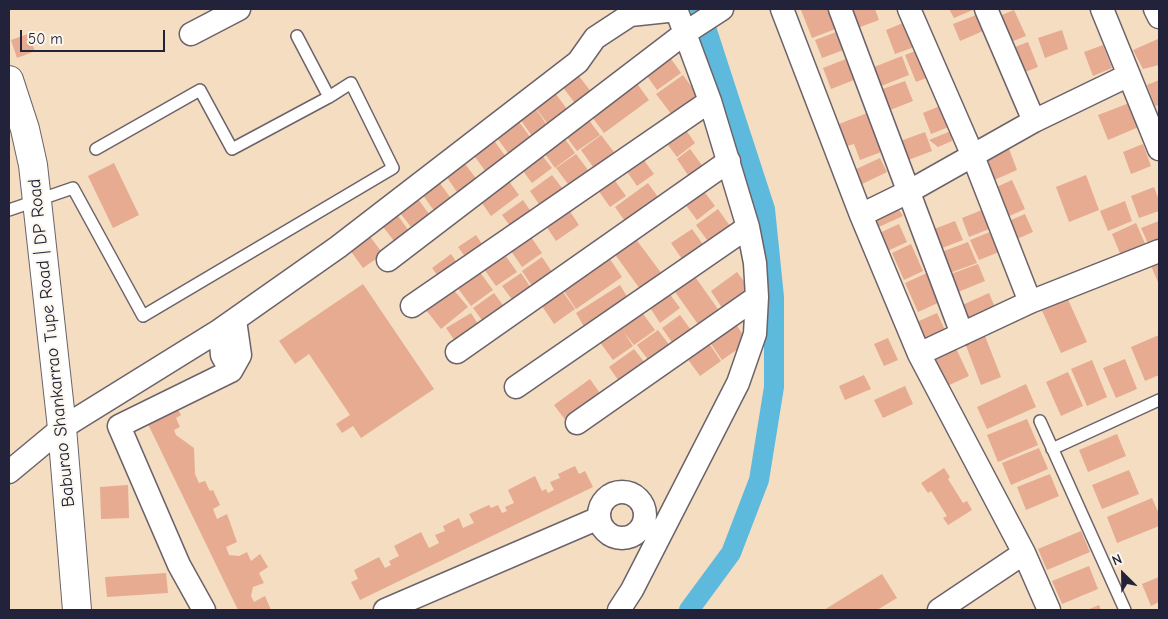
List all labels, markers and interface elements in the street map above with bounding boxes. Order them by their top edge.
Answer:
scale bar [22,20,168,52]
text: 50 m [28,30,63,48]
street label: Baburao Shankarrao Tupe Road | DP Road [24,178,80,508]
north arrow [1098,549,1148,599]
text: N [1109,550,1124,569]

